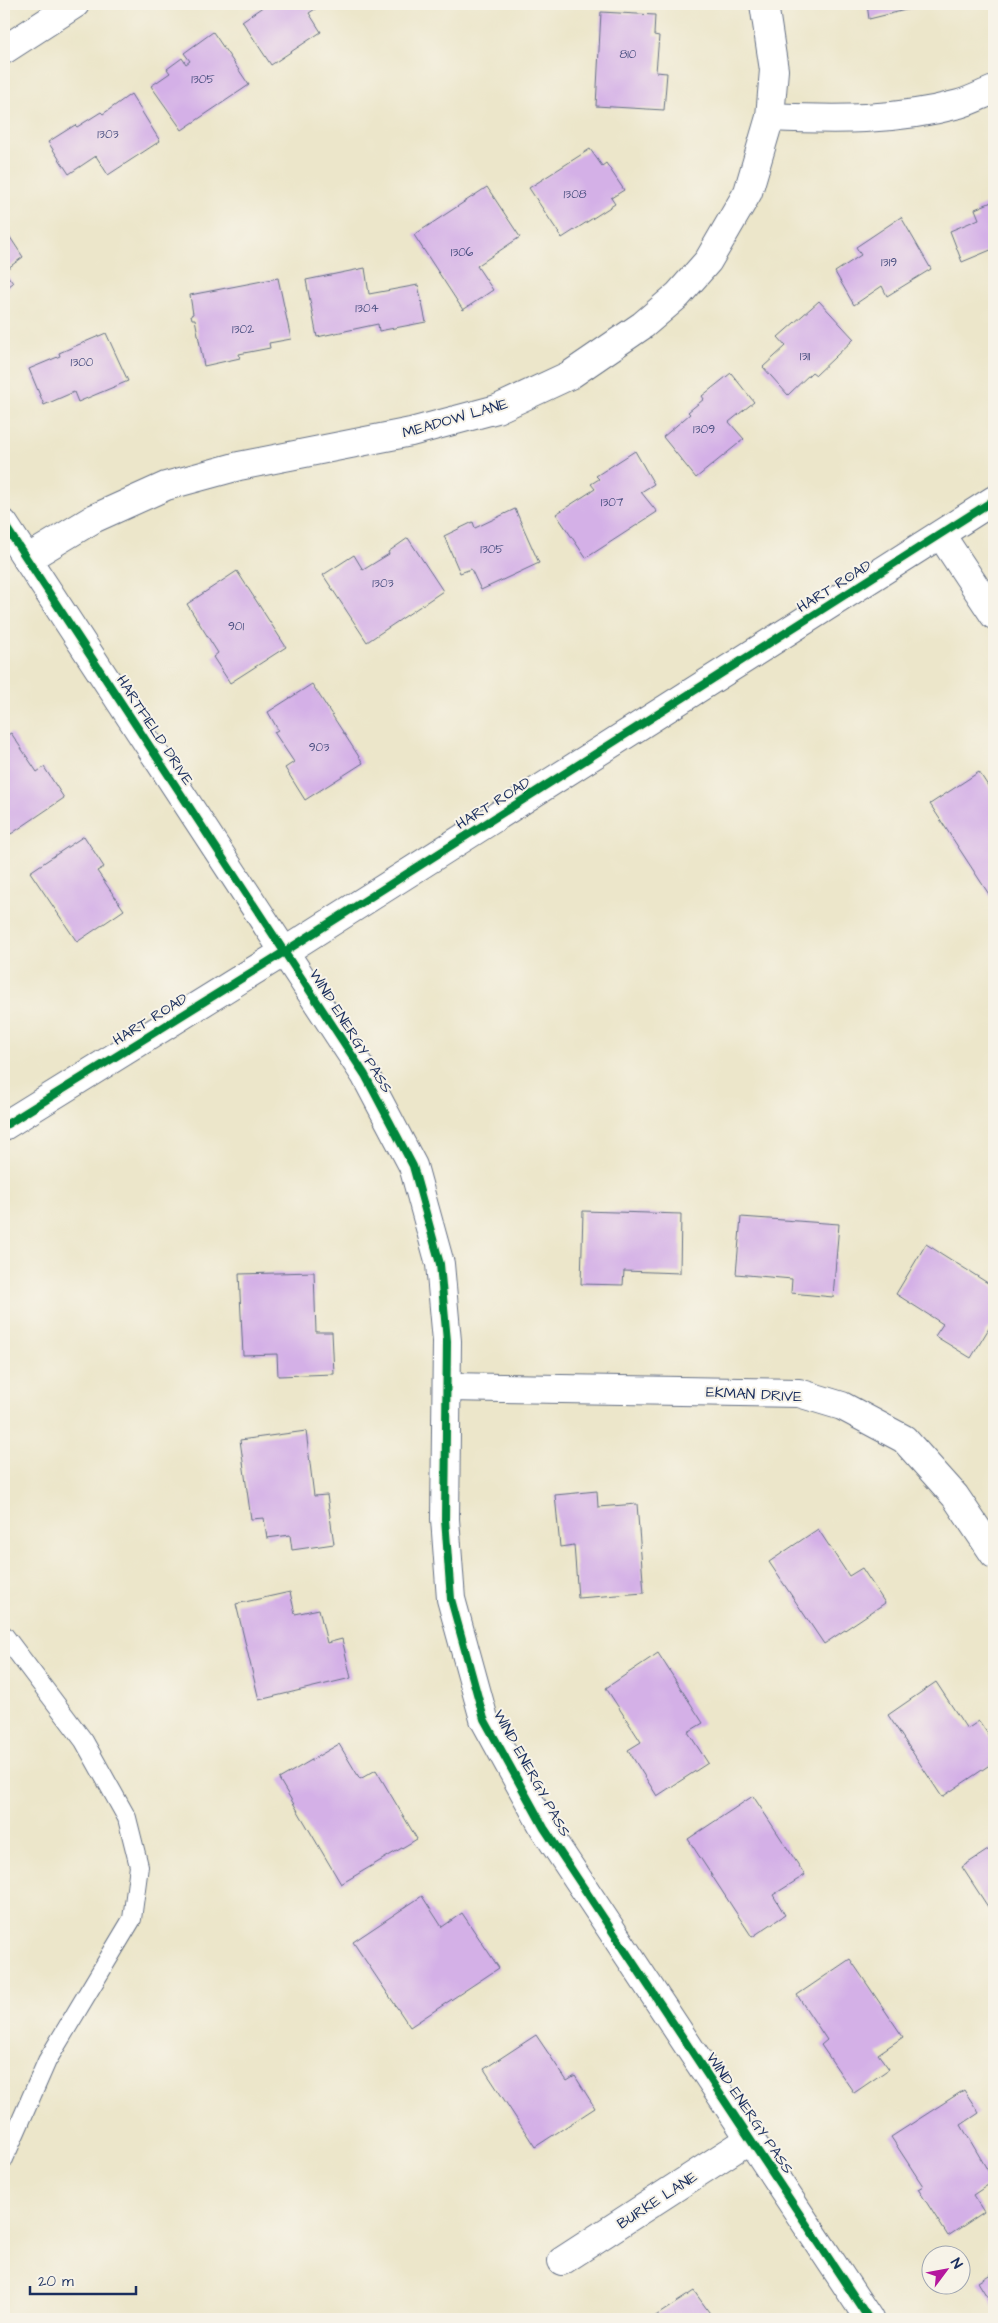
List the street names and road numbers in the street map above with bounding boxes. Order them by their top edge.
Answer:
street label: MEADOW LANE [400,393,511,444]
street label: HART ROAD [793,555,876,618]
street label: HARTFIELD DRIVE [111,671,198,789]
street label: HART ROAD [452,772,535,835]
street label: WIND ENERGY PASS [304,965,397,1097]
street label: HART ROAD [109,988,192,1051]
street label: EKMAN DRIVE [705,1381,803,1408]
street label: WIND ENERGY PASS [488,1706,575,1841]
street label: WIND ENERGY PASS [701,2048,798,2178]
street label: BURKE LANE [613,2166,702,2234]

